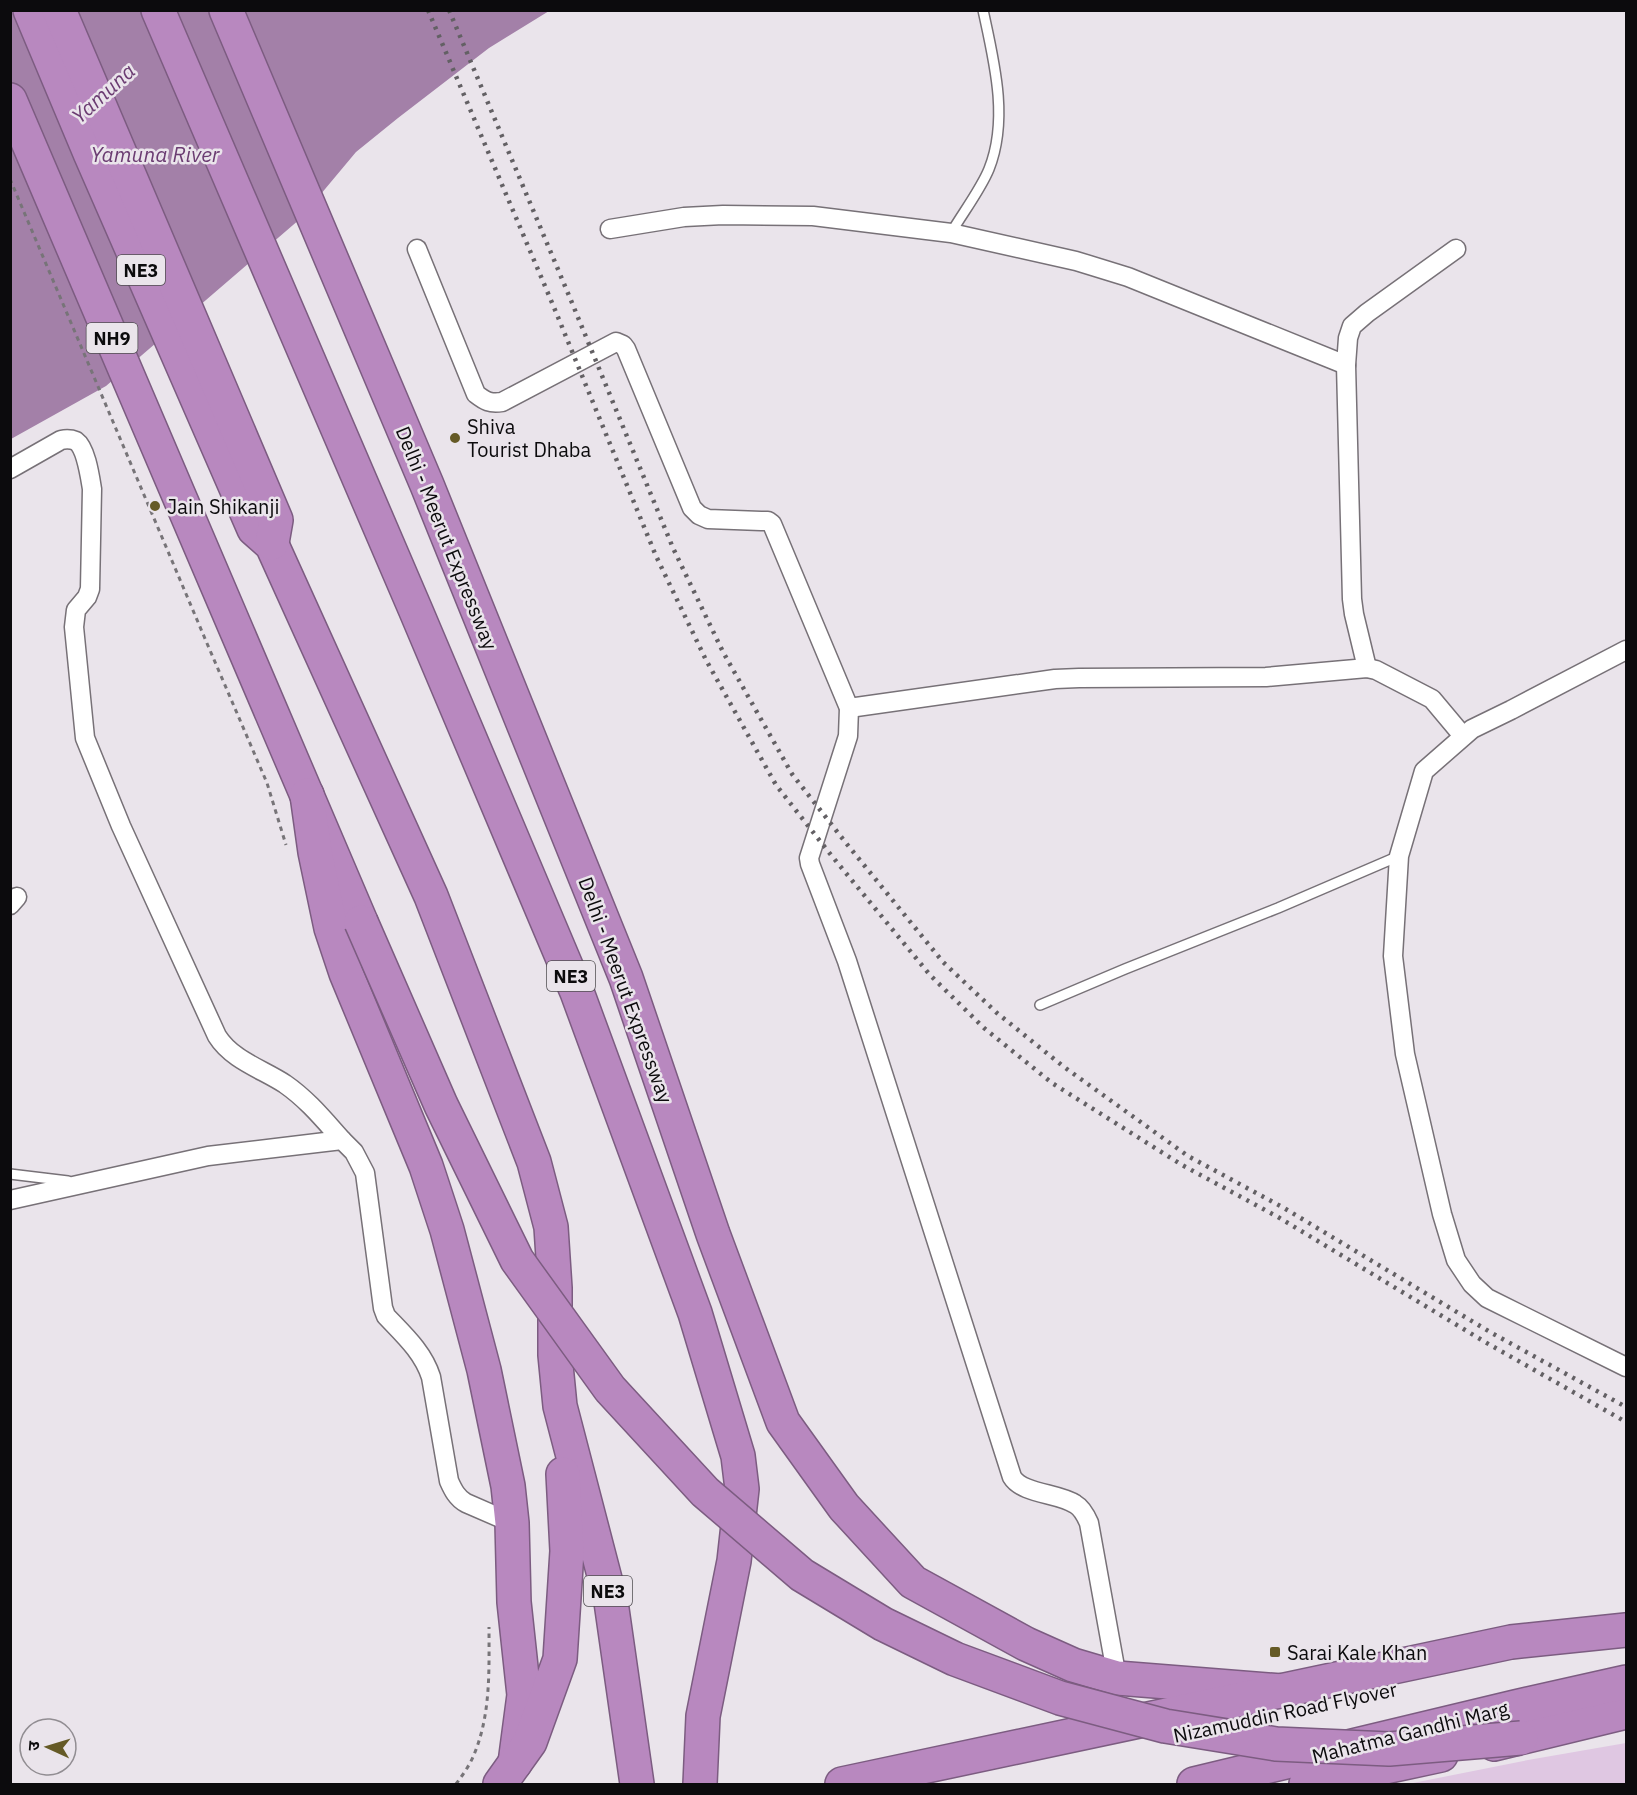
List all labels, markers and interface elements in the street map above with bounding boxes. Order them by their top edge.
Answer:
water label: Yamuna [65,57,141,129]
water label: Yamuna River [90,140,221,168]
road number: NE3 [117,255,165,285]
road number: NH9 [86,323,138,353]
place label: Shiva Tourist Dhaba [467,413,591,463]
street label: Delhi - Meerut Expressway [390,422,504,654]
marker: Shiva Tourist Dhaba [448,431,462,445]
place label: Jain Shikanji [167,493,279,520]
marker: Jain Shikanji [148,499,162,513]
street label: Delhi - Meerut Expressway [572,873,680,1107]
road number: NE3 [547,961,595,991]
road number: NE3 [584,1576,632,1606]
place label: Sarai Kale Khan [1287,1639,1427,1666]
marker: Sarai Kale Khan [1268,1645,1282,1659]
street label: Nizamuddin Road Flyover [1171,1675,1399,1749]
street label: Mahatma Gandhi Marg [1309,1694,1512,1770]
north arrow [18,1717,78,1777]
text: उ [23,1740,43,1751]

